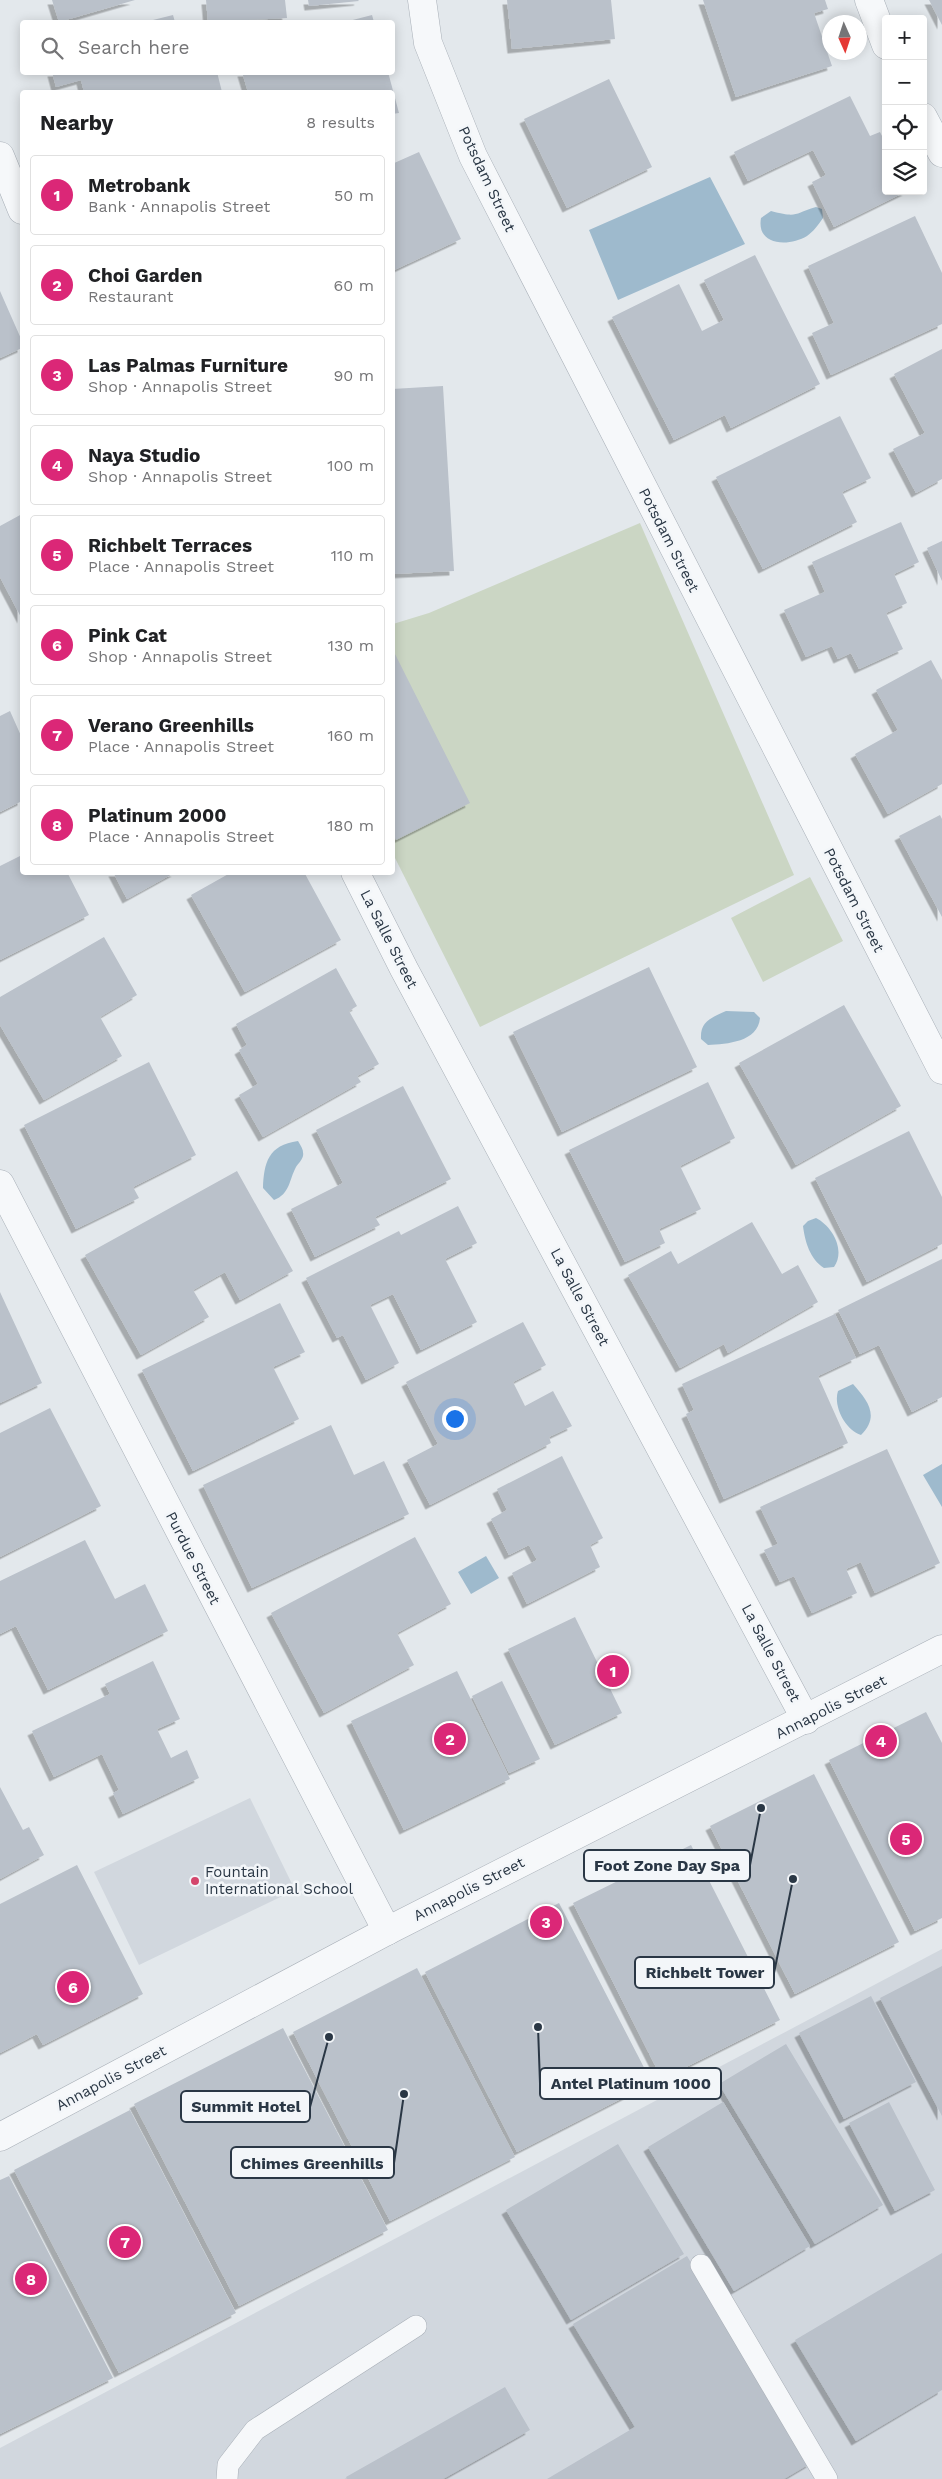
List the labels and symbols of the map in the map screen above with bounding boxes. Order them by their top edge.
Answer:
north arrow [822,15,867,60]
street label: Potsdam Street [455,123,520,235]
street label: Potsdam Street [635,485,703,596]
street label: Potsdam Street [820,845,888,956]
street label: La Salle Street [356,887,422,992]
street label: La Salle Street [547,1245,614,1350]
your location [442,1406,468,1432]
street label: Purdue Street [162,1509,224,1608]
street label: La Salle Street [738,1601,805,1706]
pin: 1 [597,1652,629,1690]
street label: Annapolis Street [773,1671,890,1743]
pin: 2 [434,1720,466,1758]
pin: 4 [865,1722,897,1760]
pin: 5 [890,1820,922,1858]
callout: Foot Zone Day Spa [584,1850,750,1881]
street label: Annapolis Street [411,1853,528,1925]
text: Foot Zone Day Spa [594,1856,741,1875]
place label: Fountain International School [205,1863,354,1898]
marker: Fountain International School [189,1875,201,1887]
pin: 3 [530,1903,562,1941]
callout: Richbelt Tower [635,1957,774,1988]
text: Richbelt Tower [646,1963,765,1982]
pin: 6 [57,1968,89,2006]
street label: Annapolis Street [53,2041,170,2115]
callout: Antel Platinum 1000 [540,2068,721,2099]
text: Antel Platinum 1000 [551,2074,711,2093]
callout: Summit Hotel [181,2091,310,2122]
text: Summit Hotel [191,2097,301,2116]
callout: Chimes Greenhills [231,2147,394,2178]
text: Chimes Greenhills [240,2154,384,2173]
pin: 7 [109,2223,141,2261]
pin: 8 [15,2260,47,2298]

